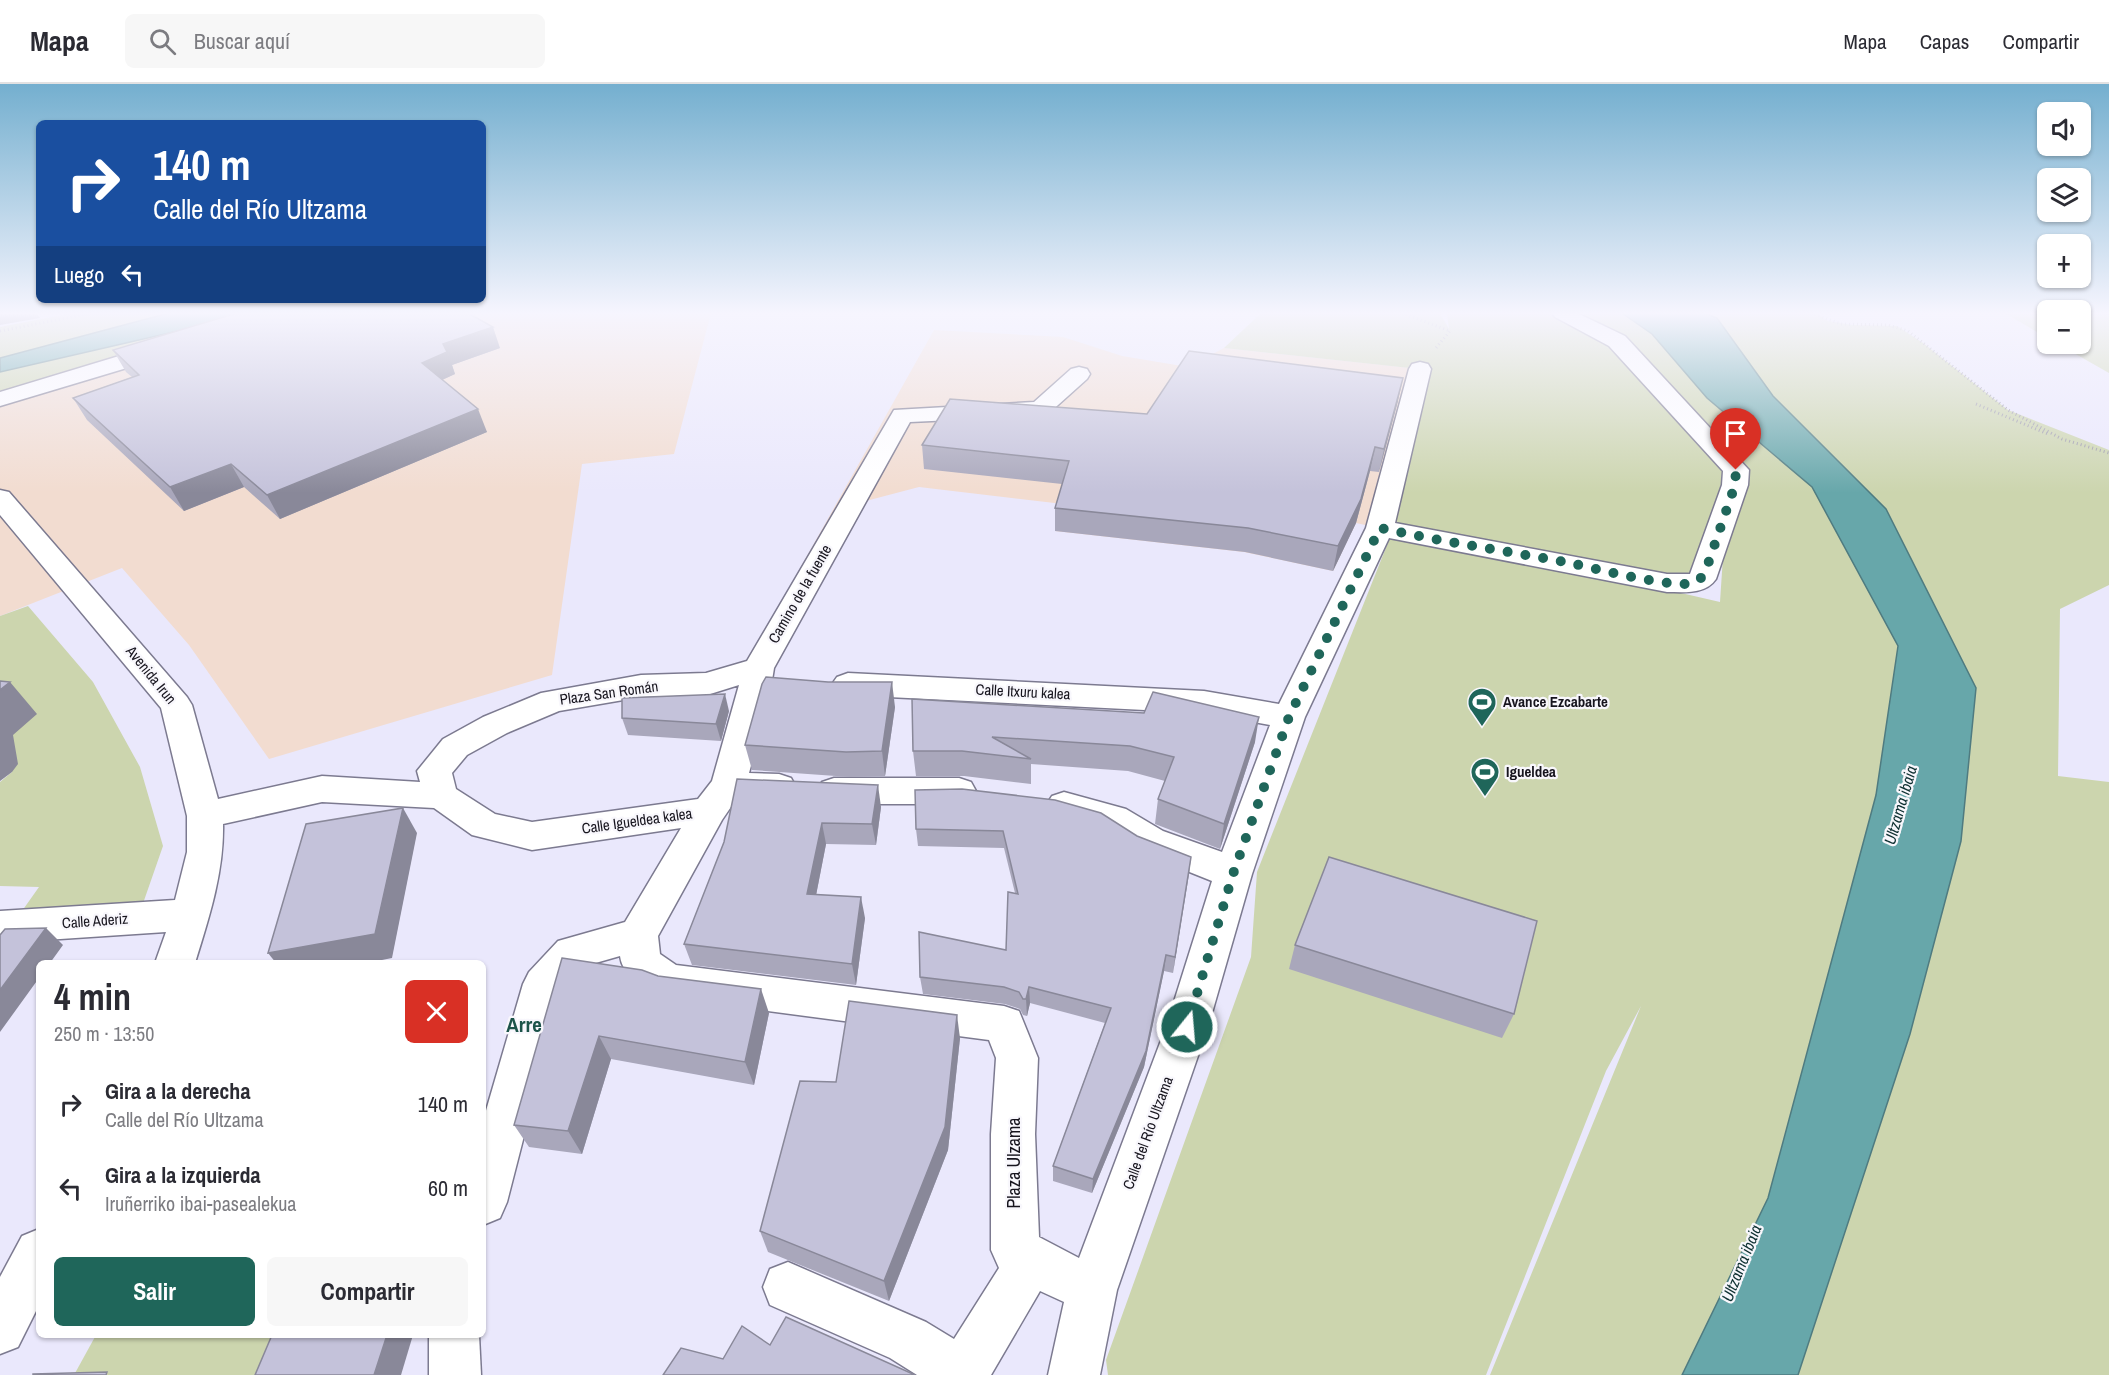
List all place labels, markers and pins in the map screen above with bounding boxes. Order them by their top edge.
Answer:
pin [1710,408,1761,470]
sports icon: Avance Ezcabarte [1466,686,1498,728]
place label: Avance Ezcabarte [1503,691,1608,712]
sports icon: Igueldea [1469,756,1501,798]
place label: Igueldea [1506,761,1556,782]

